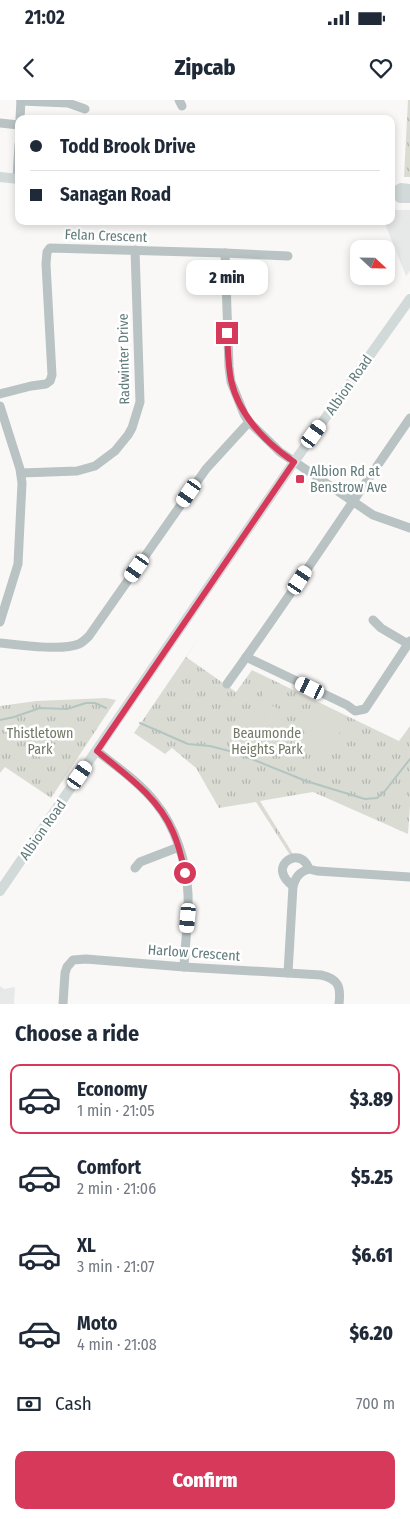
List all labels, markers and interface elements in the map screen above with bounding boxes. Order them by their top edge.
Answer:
text: 21:02 [25,6,65,29]
icon: back [15,54,43,82]
text: Zipcab [174,54,236,81]
icon: heart [367,54,395,82]
text: Todd Brook Drive [60,135,196,158]
text: Sanagan Road [60,183,171,206]
street label: Felan Crescent [64,226,148,246]
north arrow [350,240,395,285]
map controls [350,240,395,285]
callout: 2 min [186,260,268,296]
text: 2 min [209,268,245,287]
street label: Radwinter Drive [115,313,133,405]
route end [216,322,238,344]
street label: Albion Road [322,352,376,418]
car [299,417,328,451]
place label: Albion Rd at Benstrow Ave [310,463,387,496]
marker: Albion Rd at Benstrow Ave [294,473,306,485]
car [174,476,203,510]
car [122,551,151,585]
car [285,563,314,597]
car [293,675,326,701]
park label: Thistletown Park [7,725,73,758]
park label: Beaumonde Heights Park [231,725,303,758]
car [65,758,94,792]
street label: Albion Road [16,797,70,863]
route start [174,862,196,884]
car [179,902,196,934]
street label: Harlow Crescent [147,941,241,965]
text: Choose a ride [15,1020,139,1047]
icon: car [17,1077,62,1122]
text: Economy [77,1078,147,1101]
text: $3.89 [350,1088,393,1111]
text: 1 min · 21:05 [77,1101,155,1120]
icon: car [17,1155,62,1200]
text: Comfort [77,1156,141,1179]
text: $5.25 [351,1166,393,1189]
text: 2 min · 21:06 [77,1179,156,1198]
icon: car [17,1233,62,1278]
text: XL [77,1234,96,1257]
text: $6.61 [352,1244,393,1267]
text: 3 min · 21:07 [77,1257,155,1276]
icon: car [17,1311,62,1356]
text: Moto [77,1312,117,1335]
text: $6.20 [349,1322,393,1345]
text: 4 min · 21:08 [77,1335,157,1354]
icon: cash [15,1390,43,1418]
text: Cash [55,1392,92,1415]
text: 700 m [356,1394,395,1413]
button: Confirm [15,1451,395,1509]

